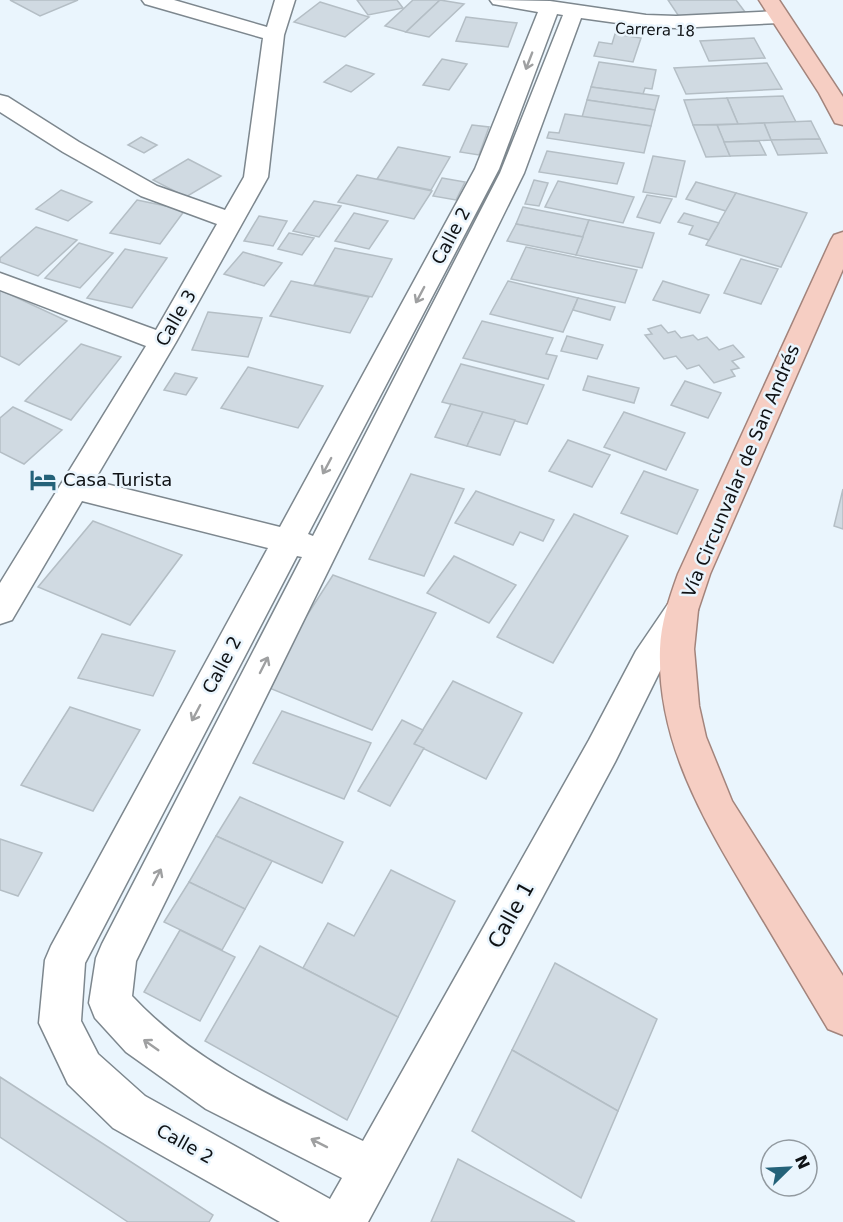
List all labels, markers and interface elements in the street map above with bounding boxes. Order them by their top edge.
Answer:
street label: Carrera 18 [615,20,695,40]
one-way arrow [523,52,534,70]
street label: Calle 2 [427,204,474,268]
one-way arrow [414,285,425,303]
street label: Calle 3 [151,286,200,350]
street label: Vía Circunvalar de San Andrés [678,341,803,600]
one-way arrow [321,457,332,475]
hotel icon: Casa Turista [28,465,58,495]
place label: Casa Turista [63,469,172,490]
street label: Calle 2 [198,633,245,697]
one-way arrow [258,657,270,674]
one-way arrow [190,703,202,721]
one-way arrow [152,868,163,886]
street label: Calle 1 [483,878,539,952]
one-way arrow [143,1038,159,1051]
street label: Calle 2 [153,1119,217,1168]
one-way arrow [310,1136,328,1148]
north arrow [759,1138,819,1198]
text: N [791,1152,814,1172]

